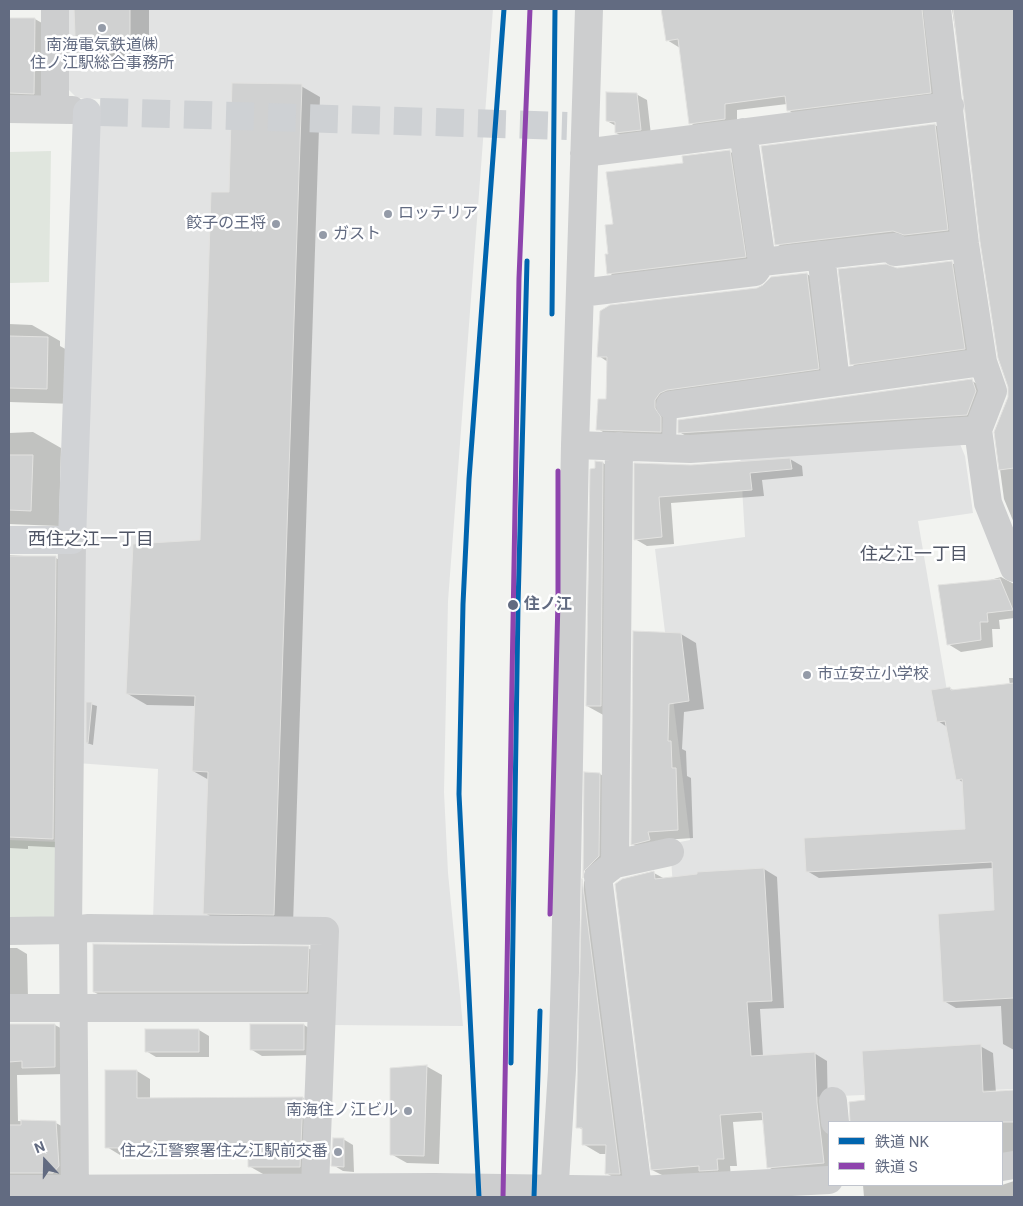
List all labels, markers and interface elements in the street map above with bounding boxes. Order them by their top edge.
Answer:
marker: 南海電気鉄道㈱ 住ノ江駅総合事務所 [96,22,108,34]
place label: 南海電気鉄道㈱ 住ノ江駅総合事務所 [30,36,174,74]
place label: ロッテリア [398,204,478,224]
marker: ロッテリア [382,208,394,220]
place label: 餃子の王将 [186,214,266,234]
marker: 餃子の王将 [270,218,282,230]
place label: ガスト [333,225,381,245]
marker: ガスト [317,229,329,241]
district label: 西住之江一丁目 [28,529,154,551]
district label: 住之江一丁目 [860,544,968,566]
place label: 住ノ江 [524,595,572,615]
marker: 住ノ江 [506,598,520,612]
place label: 市立安立小学校 [817,665,929,685]
marker: 市立安立小学校 [801,669,813,681]
place label: 南海住ノ江ビル [286,1101,398,1121]
marker: 南海住ノ江ビル [402,1105,414,1117]
legend [828,1121,1003,1186]
text: 鉄道 NK [875,1133,929,1151]
north arrow [20,1136,70,1186]
text: N [32,1138,47,1156]
place label: 住之江警察署住之江駅前交番 [120,1142,328,1162]
marker: 住之江警察署住之江駅前交番 [332,1146,344,1158]
text: 鉄道 S [875,1158,918,1176]

